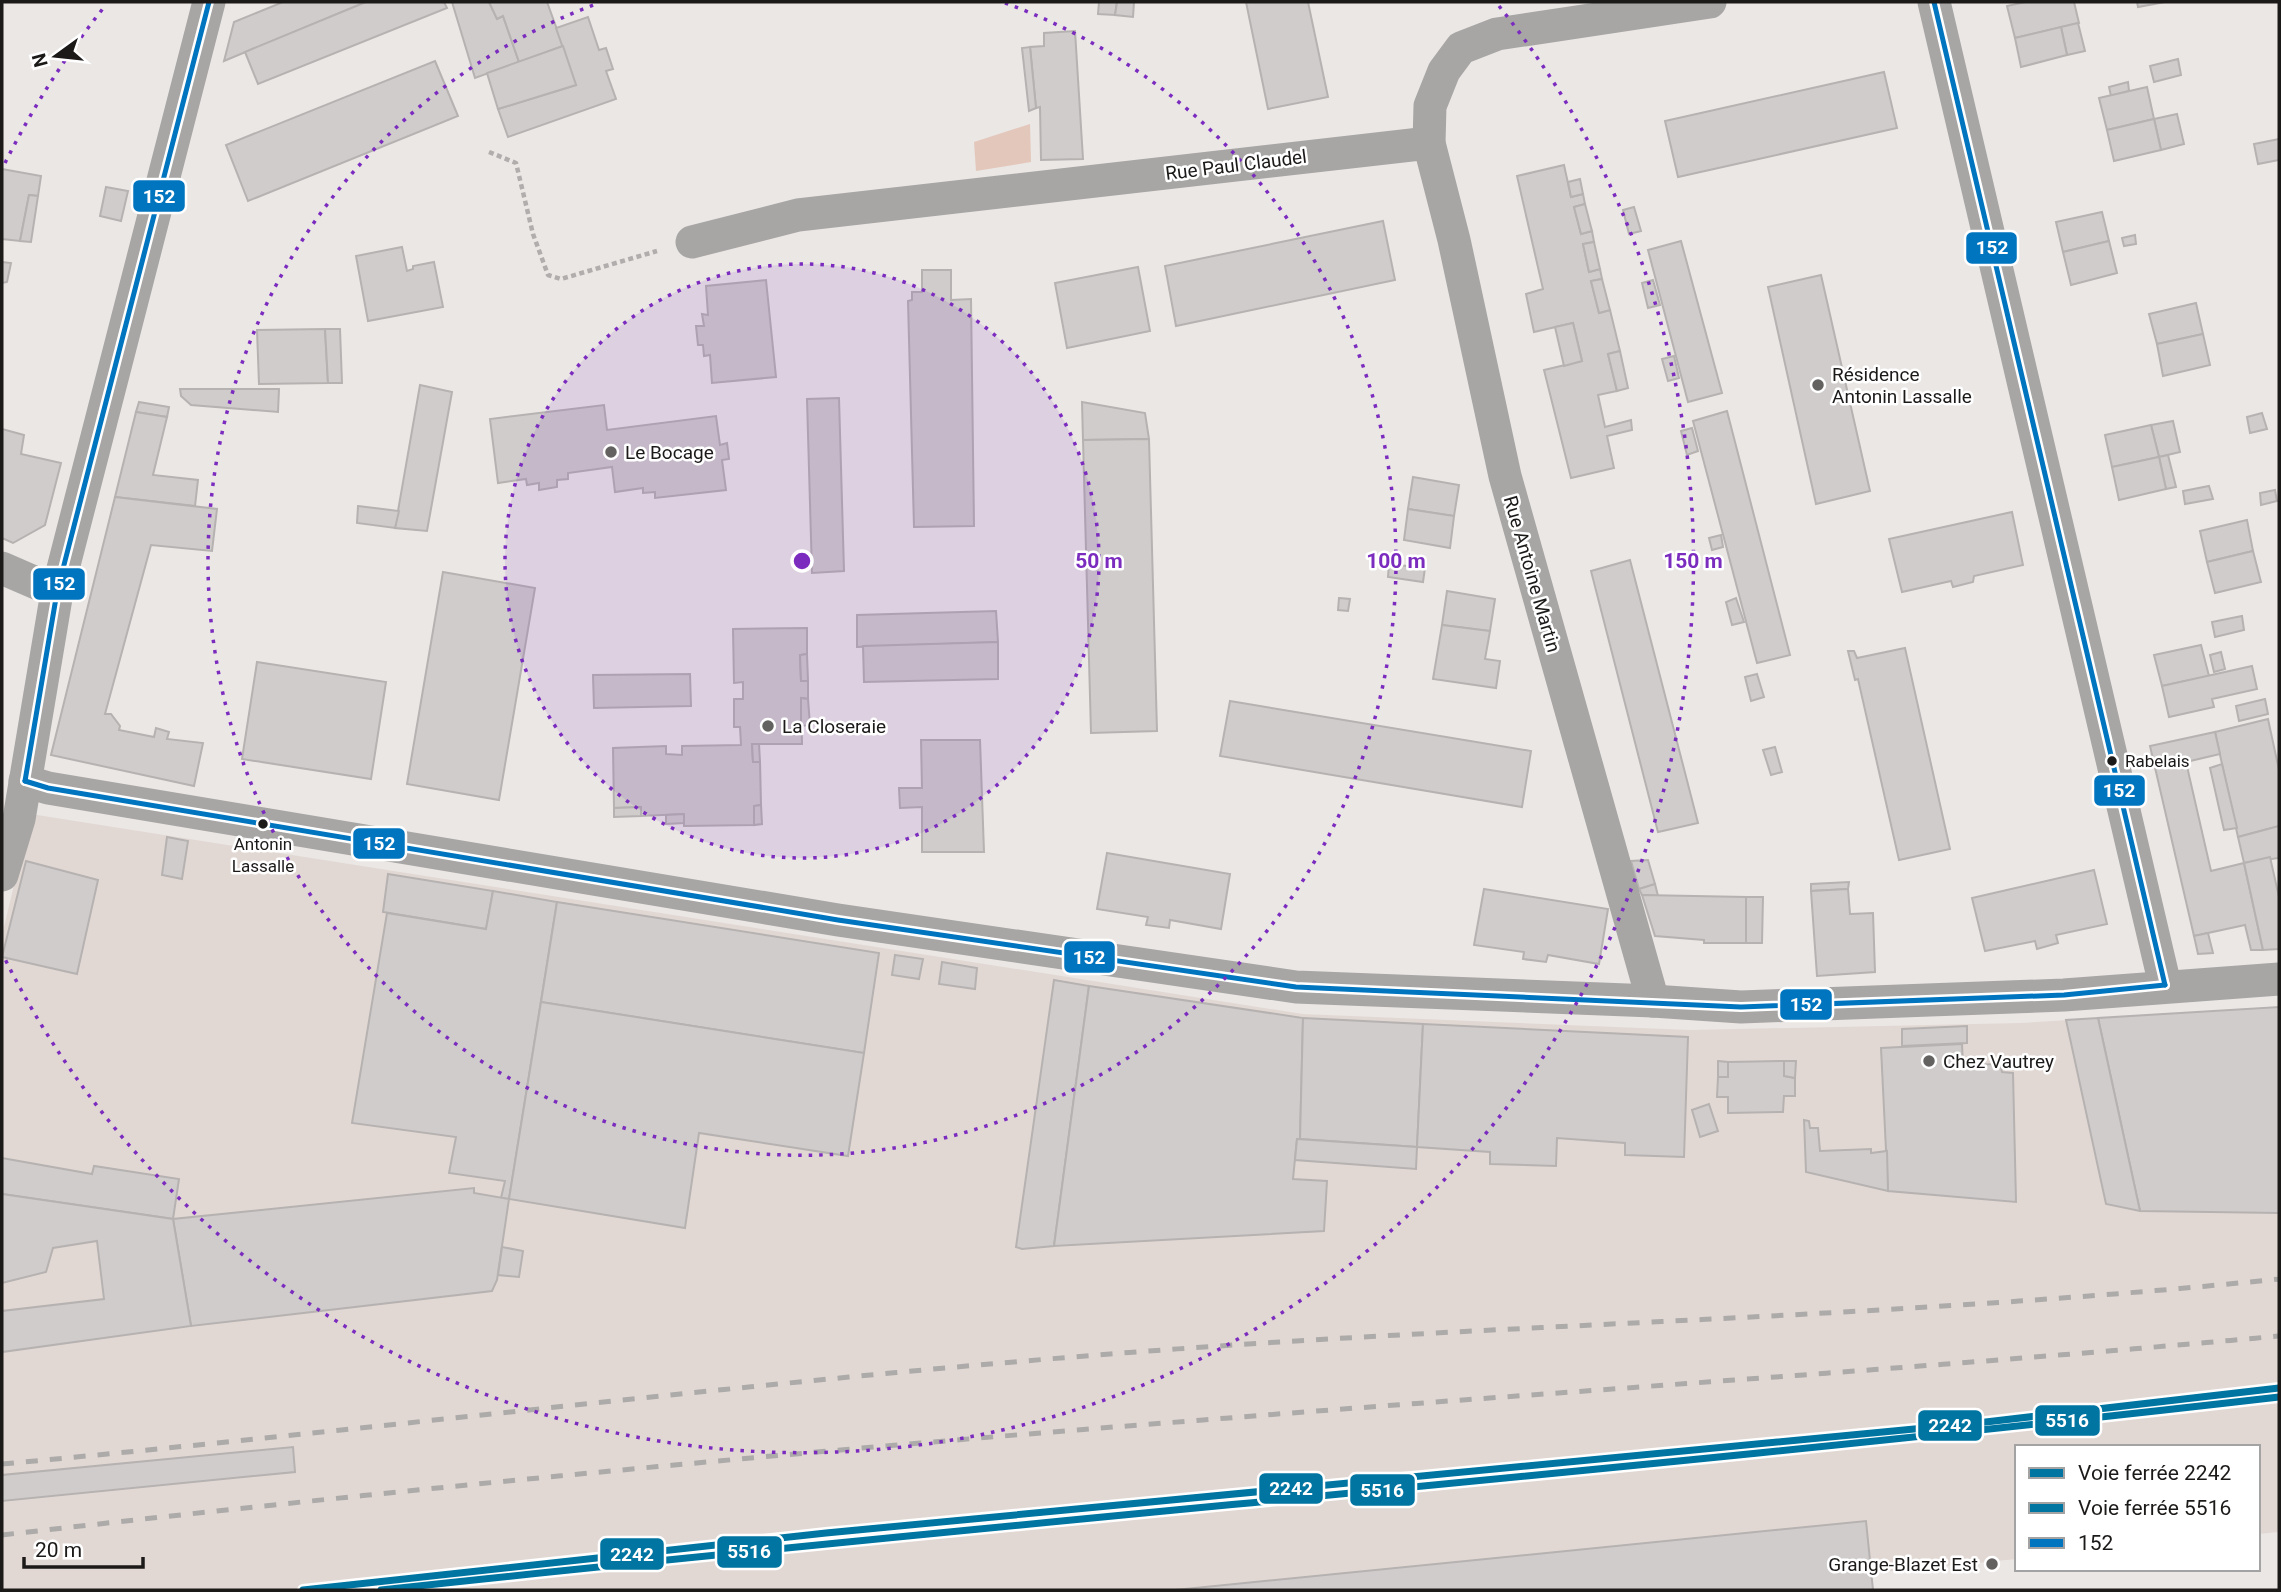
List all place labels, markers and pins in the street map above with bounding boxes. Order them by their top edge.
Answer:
place label: Résidence Antonin Lassalle [1832,363,1972,408]
marker: Résidence Antonin Lassalle [1810,377,1826,393]
place label: Le Bocage [625,441,714,464]
marker: Le Bocage [603,444,619,460]
centre of rings [790,549,814,573]
place label: La Closeraie [782,715,886,738]
marker: La Closeraie [760,718,776,734]
place label: Rabelais [2125,751,2190,771]
marker: Rabelais [2105,754,2119,768]
marker: Antonin Lassalle [256,817,270,831]
place label: Antonin Lassalle [232,834,294,876]
place label: Chez Vautrey [1943,1050,2054,1073]
marker: Chez Vautrey [1921,1053,1937,1069]
place label: Grange-Blazet Est [1828,1553,1978,1576]
marker: Grange-Blazet Est [1984,1556,2000,1572]

